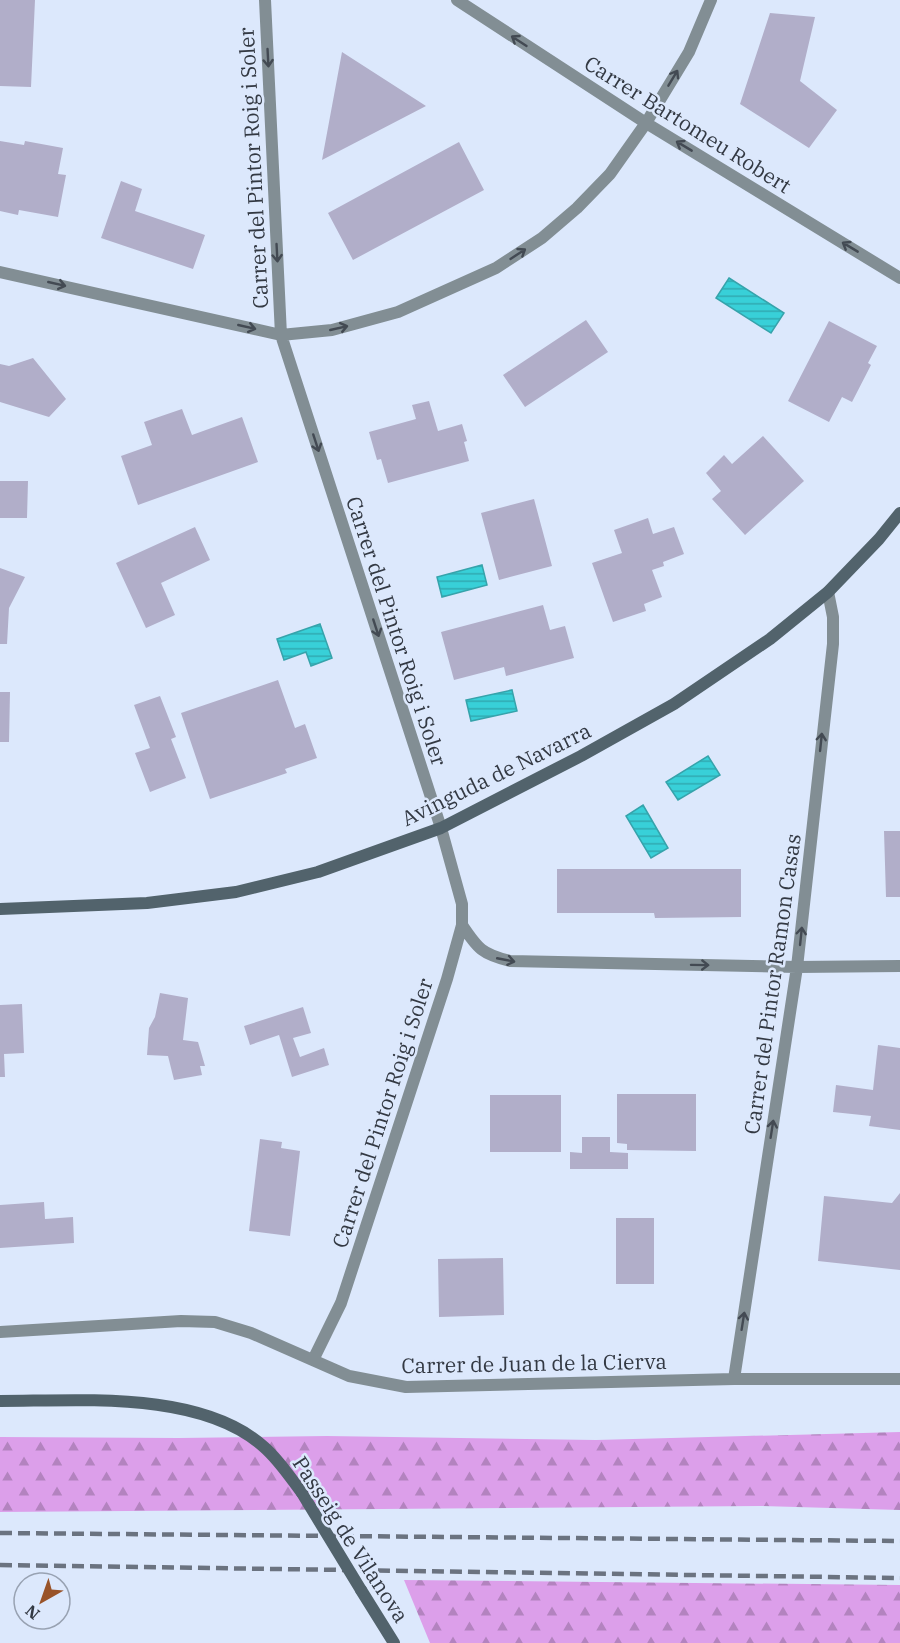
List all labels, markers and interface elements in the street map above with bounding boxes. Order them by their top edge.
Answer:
street label: Carrer del Pintor Roig i Soler [232,26,274,309]
one-way arrow [511,34,528,47]
one-way arrow [262,48,273,68]
street label: Carrer Bartomeu Robert [579,49,797,199]
one-way arrow [667,70,679,87]
one-way arrow [676,139,693,151]
one-way arrow [842,241,859,253]
one-way arrow [271,243,282,263]
one-way arrow [509,247,526,259]
one-way arrow [47,279,66,291]
one-way arrow [237,322,256,334]
one-way arrow [328,322,348,333]
one-way arrow [311,433,322,452]
street label: Carrer del Pintor Roig i Soler [340,493,454,770]
one-way arrow [371,618,382,637]
street label: Avinguda de Navarra [397,716,595,832]
one-way arrow [816,732,827,752]
street label: Carrer del Pintor Ramon Casas [737,832,807,1136]
one-way arrow [795,926,806,946]
one-way arrow [495,955,515,966]
one-way arrow [690,959,710,971]
street label: Carrer del Pintor Roig i Soler [325,974,439,1251]
one-way arrow [767,1119,778,1139]
one-way arrow [737,1312,748,1332]
street label: Carrer de Juan de la Cierva [401,1347,667,1379]
street label: Passeig de Vilanova [287,1450,415,1628]
north arrow [12,1571,72,1631]
text: N [21,1601,44,1624]

